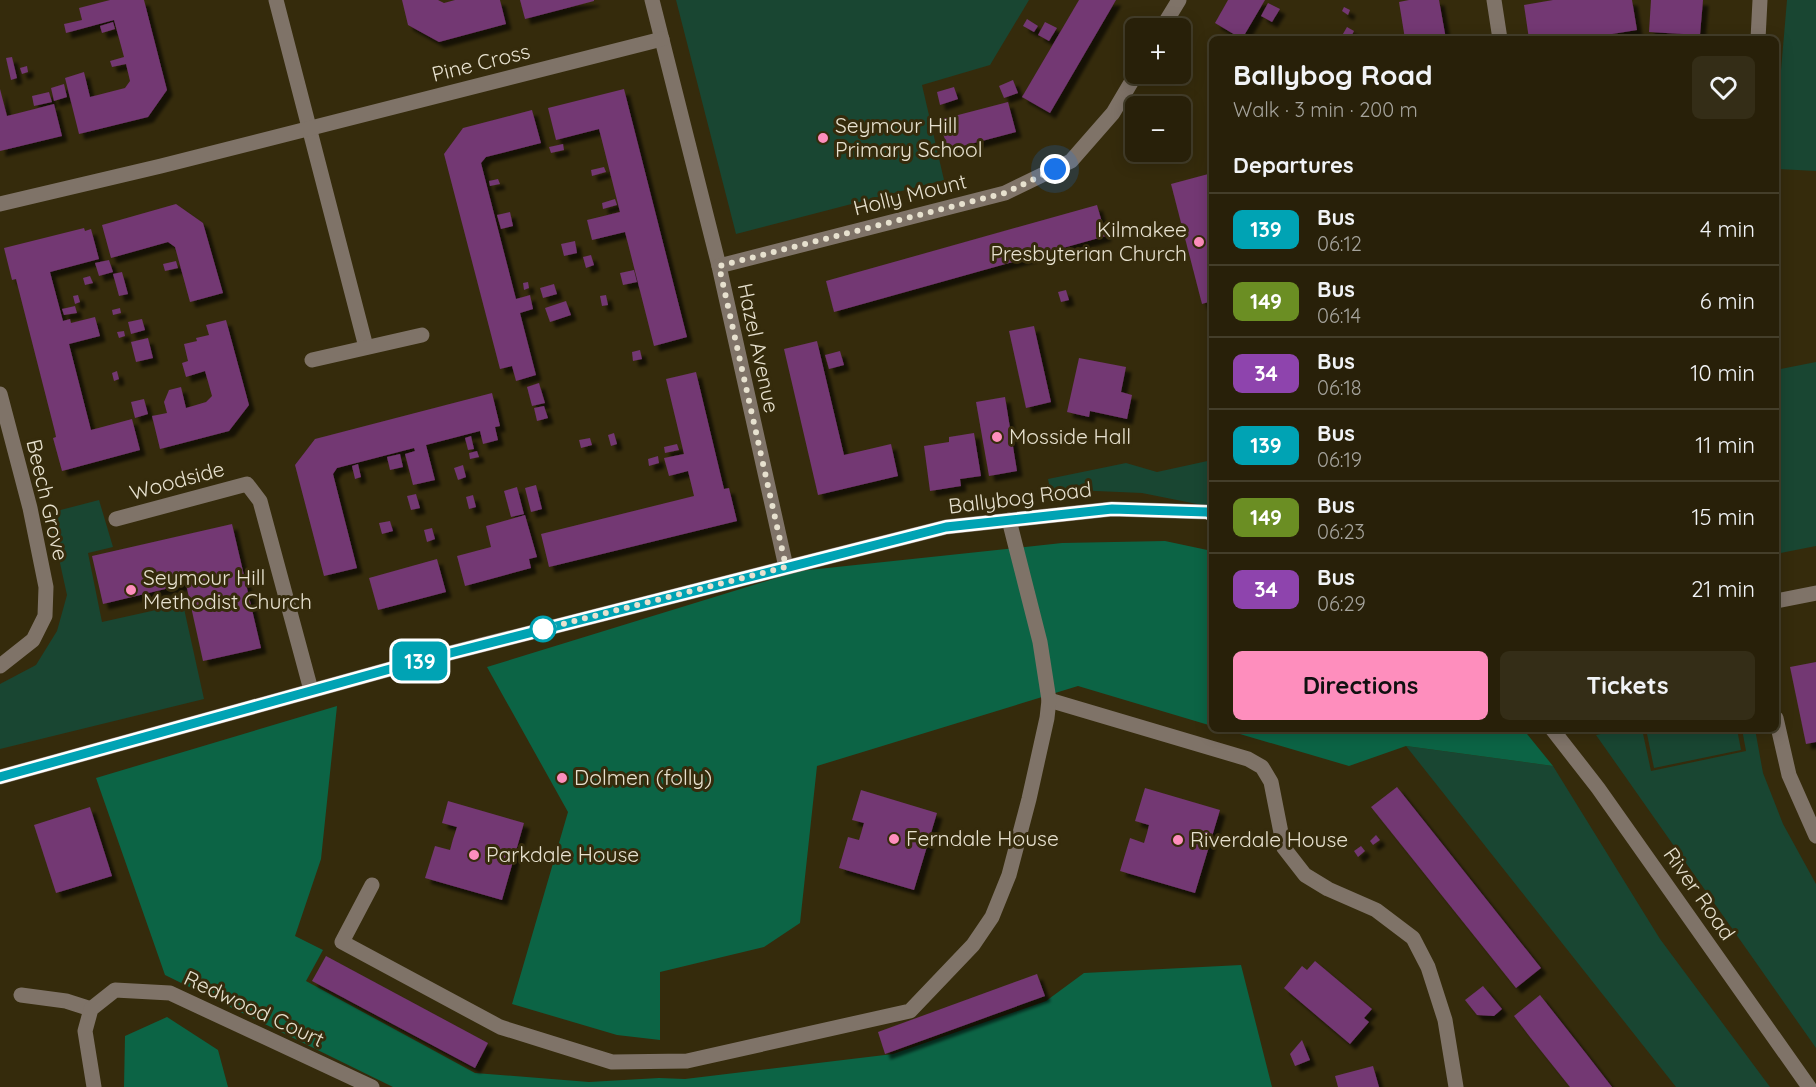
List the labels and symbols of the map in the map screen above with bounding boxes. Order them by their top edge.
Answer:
street label: Pine Cross [429,37,533,87]
place label: Seymour Hill Primary School [835,112,983,162]
marker: Seymour Hill Primary School [816,131,830,145]
your location [1040,154,1070,184]
street label: Holly Mount [850,167,969,221]
place label: Kilmakee Presbyterian Church [990,216,1187,266]
marker: Kilmakee Presbyterian Church [1192,235,1206,249]
street label: Hazel Avenue [733,281,785,415]
place label: Mosside Hall [1009,423,1131,449]
marker: Mosside Hall [990,430,1004,444]
street label: Beech Grove [21,437,75,563]
street label: Woodside [127,455,227,505]
street label: Ballybog Road [947,475,1093,519]
place label: Seymour Hill Methodist Church [143,564,312,614]
marker: Seymour Hill Methodist Church [124,583,138,597]
unlabelled marker [530,616,556,642]
line badge: 139 [386,642,454,680]
place label: Dolmen (folly) [574,764,712,790]
marker: Dolmen (folly) [555,771,569,785]
place label: Ferndale House [906,825,1059,851]
place label: Riverdale House [1190,826,1348,852]
marker: Ferndale House [887,832,901,846]
marker: Riverdale House [1171,833,1185,847]
place label: Parkdale House [486,841,639,867]
street label: River Road [1658,842,1741,945]
marker: Parkdale House [467,848,481,862]
street label: Redwood Court [180,964,329,1052]

